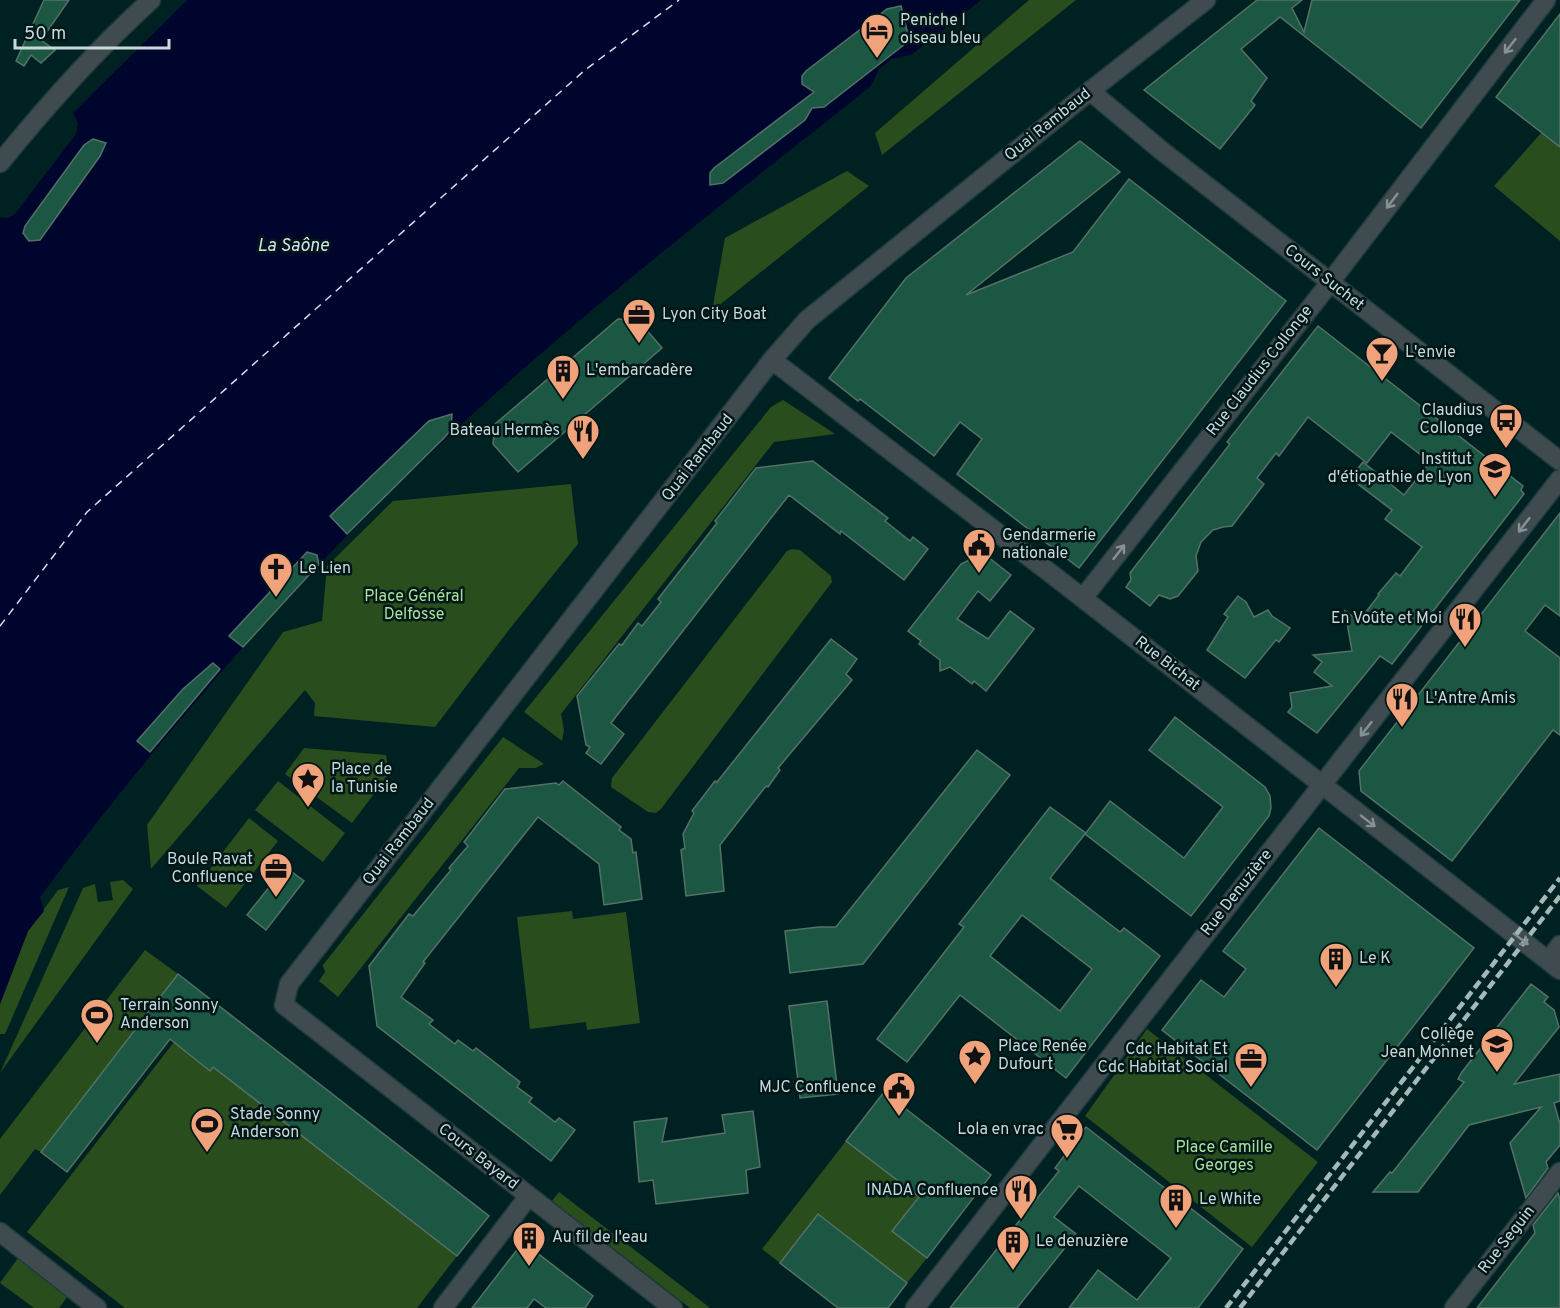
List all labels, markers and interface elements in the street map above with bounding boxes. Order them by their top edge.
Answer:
place label: Peniche l oiseau bleu [900,11,981,49]
scale bar [15,12,170,50]
hotel icon: Peniche l oiseau bleu [859,12,895,59]
text: 50 m [24,23,66,46]
one-way arrow [1504,38,1516,54]
street label: Quai Rambaud [1001,84,1095,166]
one-way arrow [1385,193,1398,209]
water label: La Saône [257,235,330,258]
street label: Cours Suchet [1280,241,1368,315]
office icon: Lyon City Boat [621,297,657,344]
street label: Rue Claudius Collonge [1203,302,1317,440]
place label: Lyon City Boat [662,305,767,325]
bar icon: L'envie [1364,335,1400,382]
place label: L'envie [1405,343,1456,363]
building icon: L'embarcadère [545,353,581,400]
place label: L'embarcadère [586,361,693,381]
place label: Claudius Collonge [1420,401,1483,439]
bus stop icon: Claudius Collonge [1488,402,1524,449]
street label: Quai Rambaud [658,410,738,506]
restaurant icon: Bateau Hermès [565,413,601,460]
place label: Bateau Hermès [449,421,560,441]
place label: Institut d'étiopathie de Lyon [1328,450,1472,488]
school or university icon: Institut d'étiopathie de Lyon [1477,451,1513,498]
one-way arrow [1518,517,1531,533]
place label: Gendarmerie nationale [1002,526,1096,564]
public building icon: Gendarmerie nationale [961,527,997,574]
one-way arrow [1112,544,1125,560]
church icon: Le Lien [258,551,294,598]
place label: Le Lien [299,559,351,579]
park label: Place Général Delfosse [364,587,464,625]
restaurant icon: En Voûte et Moi [1447,601,1483,648]
place label: En Voûte et Moi [1331,609,1442,629]
street label: Rue Bichat [1130,632,1204,696]
restaurant icon: L'Antre Amis [1384,681,1420,728]
place label: L'Antre Amis [1425,689,1516,709]
one-way arrow [1359,721,1372,737]
place label: Place de la Tunisie [331,760,398,798]
place icon: Place de la Tunisie [290,761,326,808]
street label: Quai Rambaud [359,794,439,890]
one-way arrow [1360,814,1376,827]
street label: Rue Denuzière [1197,846,1277,940]
place label: Boule Ravat Confluence [167,850,253,888]
office icon: Boule Ravat Confluence [258,851,294,898]
one-way arrow [1513,933,1529,946]
building icon: Le K [1318,941,1354,988]
place label: Le K [1359,949,1391,969]
place label: Terrain Sonny Anderson [120,996,219,1034]
sports icon: Terrain Sonny Anderson [79,997,115,1044]
place label: Collège Jean Monnet [1381,1025,1474,1063]
school or university icon: Collège Jean Monnet [1479,1026,1515,1073]
place label: Place Renée Dufourt [998,1037,1087,1075]
place icon: Place Renée Dufourt [957,1038,993,1085]
place label: Cdc Habitat Et Cdc Habitat Social [1098,1040,1228,1078]
office icon: Cdc Habitat Et Cdc Habitat Social [1233,1041,1269,1088]
public building icon: MJC Confluence [881,1070,917,1117]
place label: MJC Confluence [759,1078,876,1098]
place label: Stade Sonny Anderson [230,1105,320,1143]
sports icon: Stade Sonny Anderson [189,1106,225,1153]
supermarket icon: Lola en vrac [1049,1112,1085,1159]
street label: Cours Bayard [434,1119,522,1195]
place label: Lola en vrac [957,1120,1044,1140]
park label: Place Camille Georges [1175,1138,1273,1176]
restaurant icon: INADA Confluence [1003,1173,1039,1220]
place label: INADA Confluence [866,1181,998,1201]
building icon: Le White [1158,1182,1194,1229]
place label: Le White [1199,1190,1261,1210]
street label: Rue Seguin [1474,1202,1540,1278]
building icon: Au fil de l'eau [511,1220,547,1267]
building icon: Le denuzière [995,1224,1031,1271]
place label: Au fil de l'eau [552,1228,648,1248]
place label: Le denuzière [1036,1232,1128,1252]

